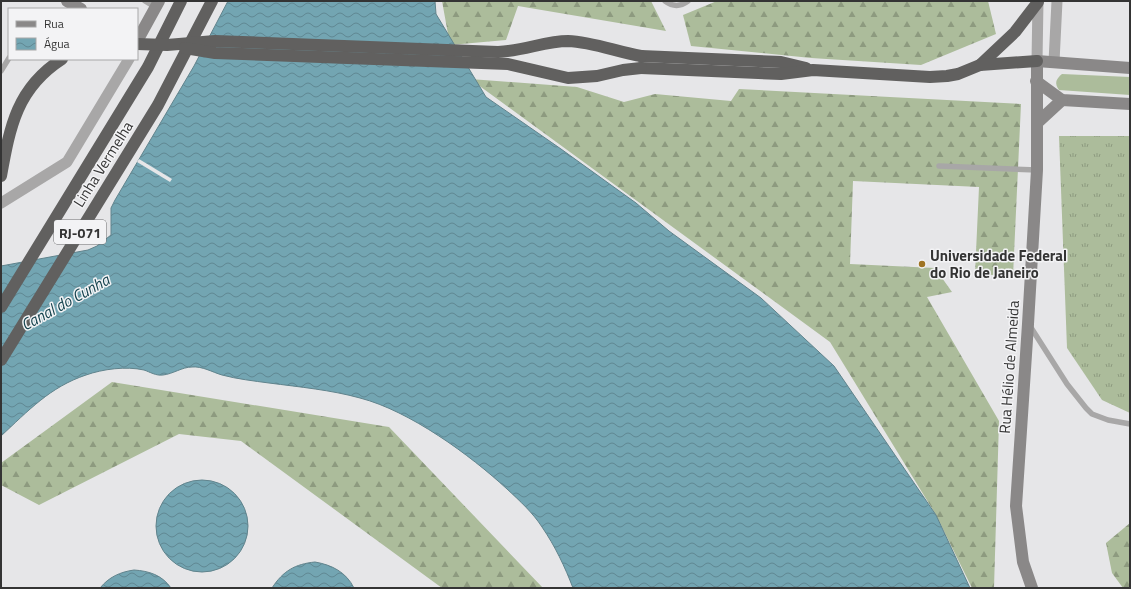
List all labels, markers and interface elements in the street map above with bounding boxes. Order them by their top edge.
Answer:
legend [8,8,138,60]
text: Rua [44,14,64,33]
text: Água [44,34,70,53]
street label: Linha Vermelha [67,116,139,211]
road number: RJ-071 [54,220,106,244]
place label: Universidade Federal do Rio de Janeiro [930,244,1067,284]
marker: Universidade Federal do Rio de Janeiro [917,259,927,269]
water label: Canal do Cunha [16,267,115,336]
street label: Rua Hélio de Almeida [993,299,1025,434]

